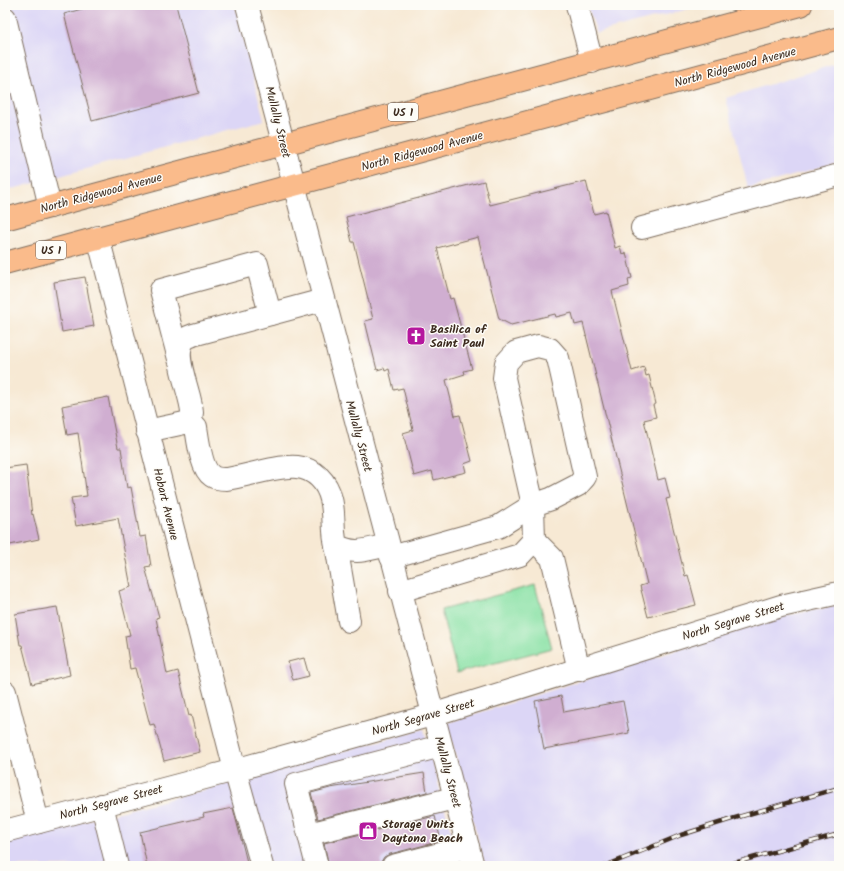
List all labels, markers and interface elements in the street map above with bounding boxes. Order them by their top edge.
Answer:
street label: North Ridgewood Avenue [672,42,799,93]
street label: Mullally Street [259,84,296,160]
road number: US 1 [388,103,418,121]
street label: North Ridgewood Avenue [359,126,486,177]
street label: North Ridgewood Avenue [38,168,165,219]
road number: US 1 [36,241,66,259]
place label: Basilica of Saint Paul [430,320,488,353]
church icon: Basilica of Saint Paul [405,325,427,347]
street label: Mullally Street [340,398,377,474]
street label: Hobart Avenue [147,466,184,543]
street label: North Segrave Street [680,597,787,646]
street label: North Segrave Street [369,694,477,741]
street label: Mullally Street [429,734,466,810]
street label: North Segrave Street [57,779,165,825]
place label: Storage Units Daytona Beach [382,815,463,848]
shop icon: Storage Units Daytona Beach [357,820,379,842]

